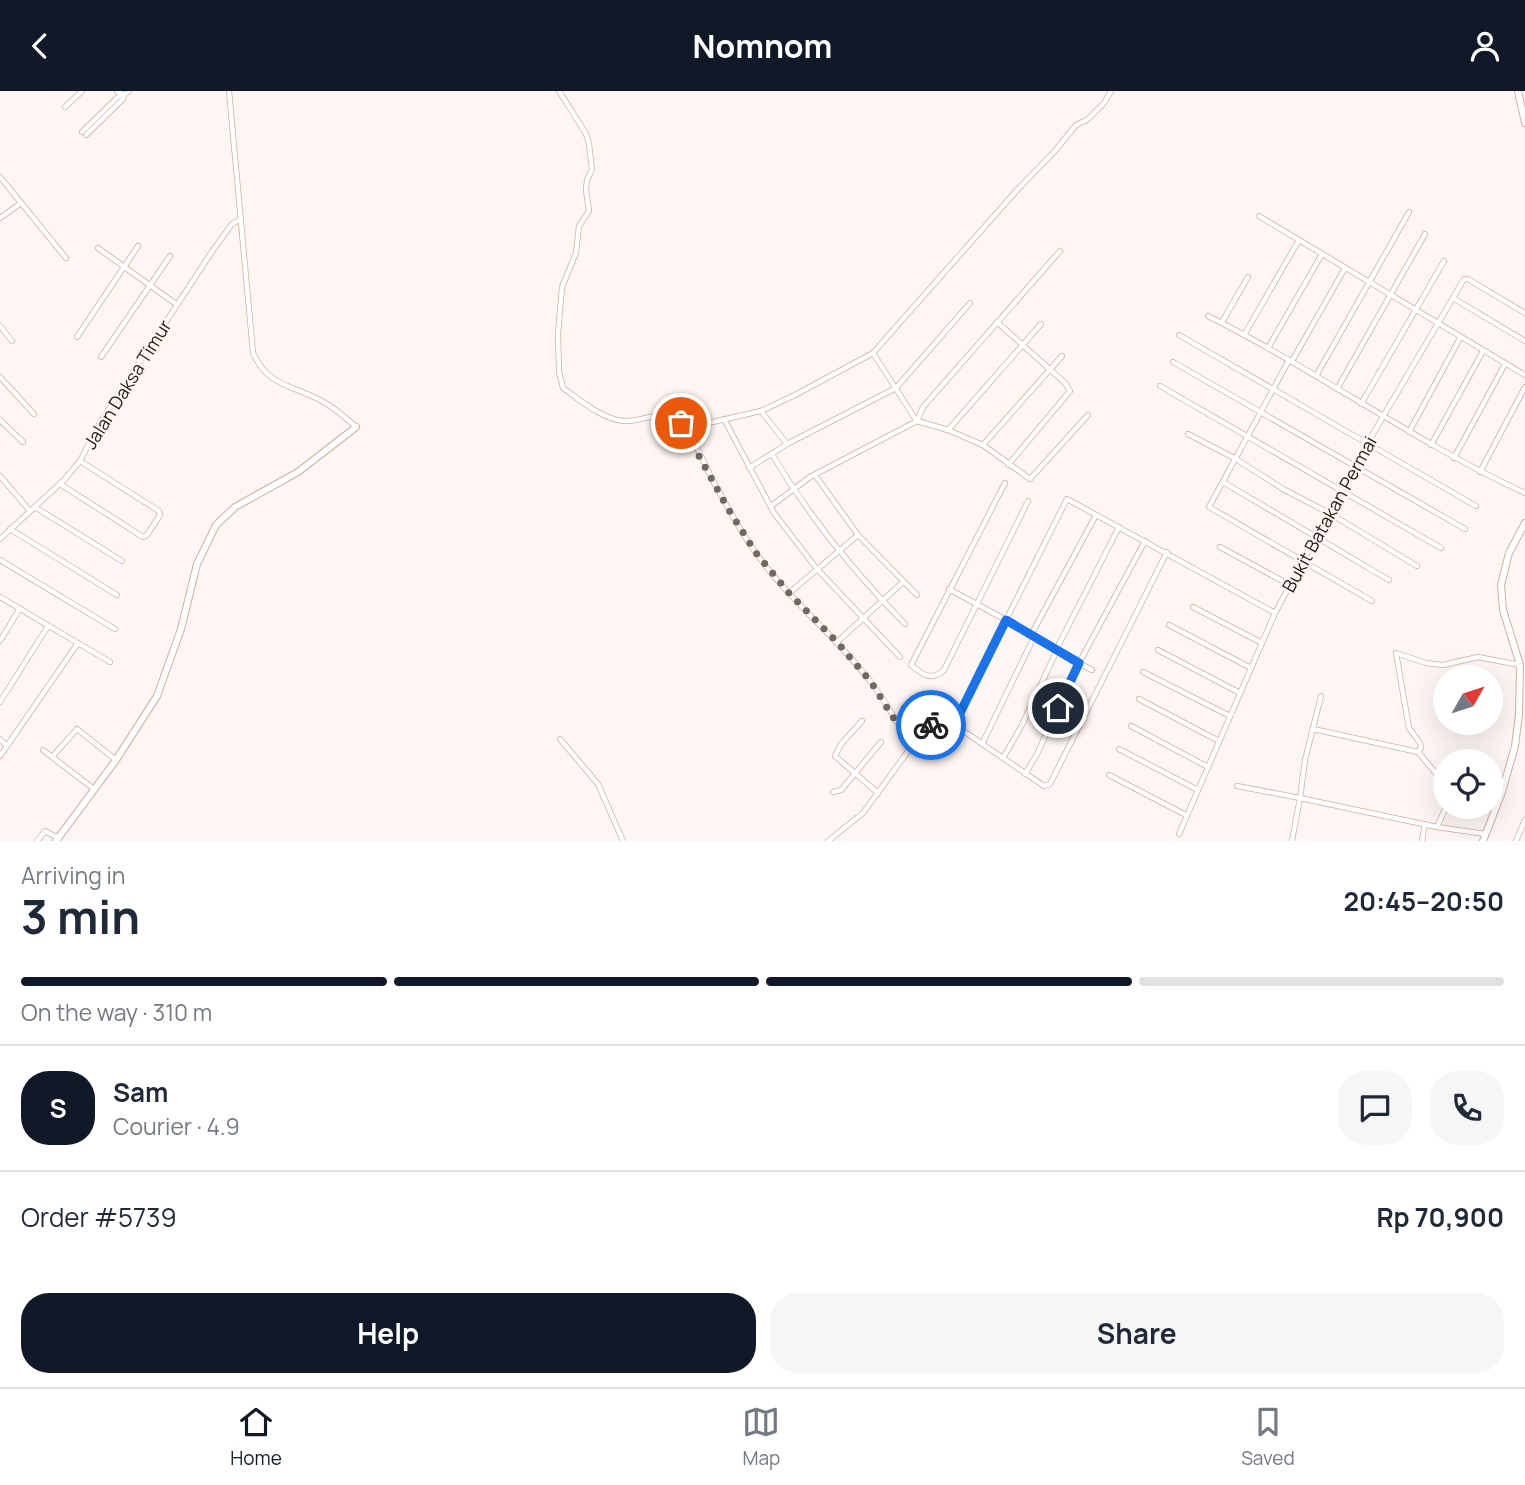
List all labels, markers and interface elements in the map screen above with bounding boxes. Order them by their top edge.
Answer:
text: Nomnom [693,24,832,68]
icon: back [21,27,59,65]
icon: person [1466,27,1504,65]
street label: Jalan Daksa Timur [78,314,177,453]
pin [651,393,711,453]
icon: bag [662,404,700,442]
street label: Bukit Batakan Permai [1276,432,1382,596]
north arrow [1433,665,1503,735]
map controls [1433,665,1503,819]
pin [1028,678,1088,738]
icon: home [1039,689,1077,727]
courier [896,690,966,760]
icon: bike [912,706,950,744]
button: locate [1433,749,1503,819]
text: Arriving in [21,859,126,891]
text: 20:45–20:50 [1344,883,1504,919]
text: 3 min [21,885,140,948]
text: On the way · 310 m [21,996,212,1028]
button: chat [1338,1071,1412,1145]
button: phone [1430,1071,1504,1145]
text: Sam [113,1074,168,1110]
text: S [49,1090,67,1126]
text: Courier · 4.9 [113,1110,240,1142]
text: Order #5739 [21,1199,177,1235]
text: Rp 70,900 [1376,1199,1504,1235]
button: Help [21,1293,756,1373]
button: Share [770,1293,1504,1373]
tab: Home [230,1403,282,1471]
tab: Map [742,1403,780,1471]
tab: Saved [1241,1403,1295,1471]

